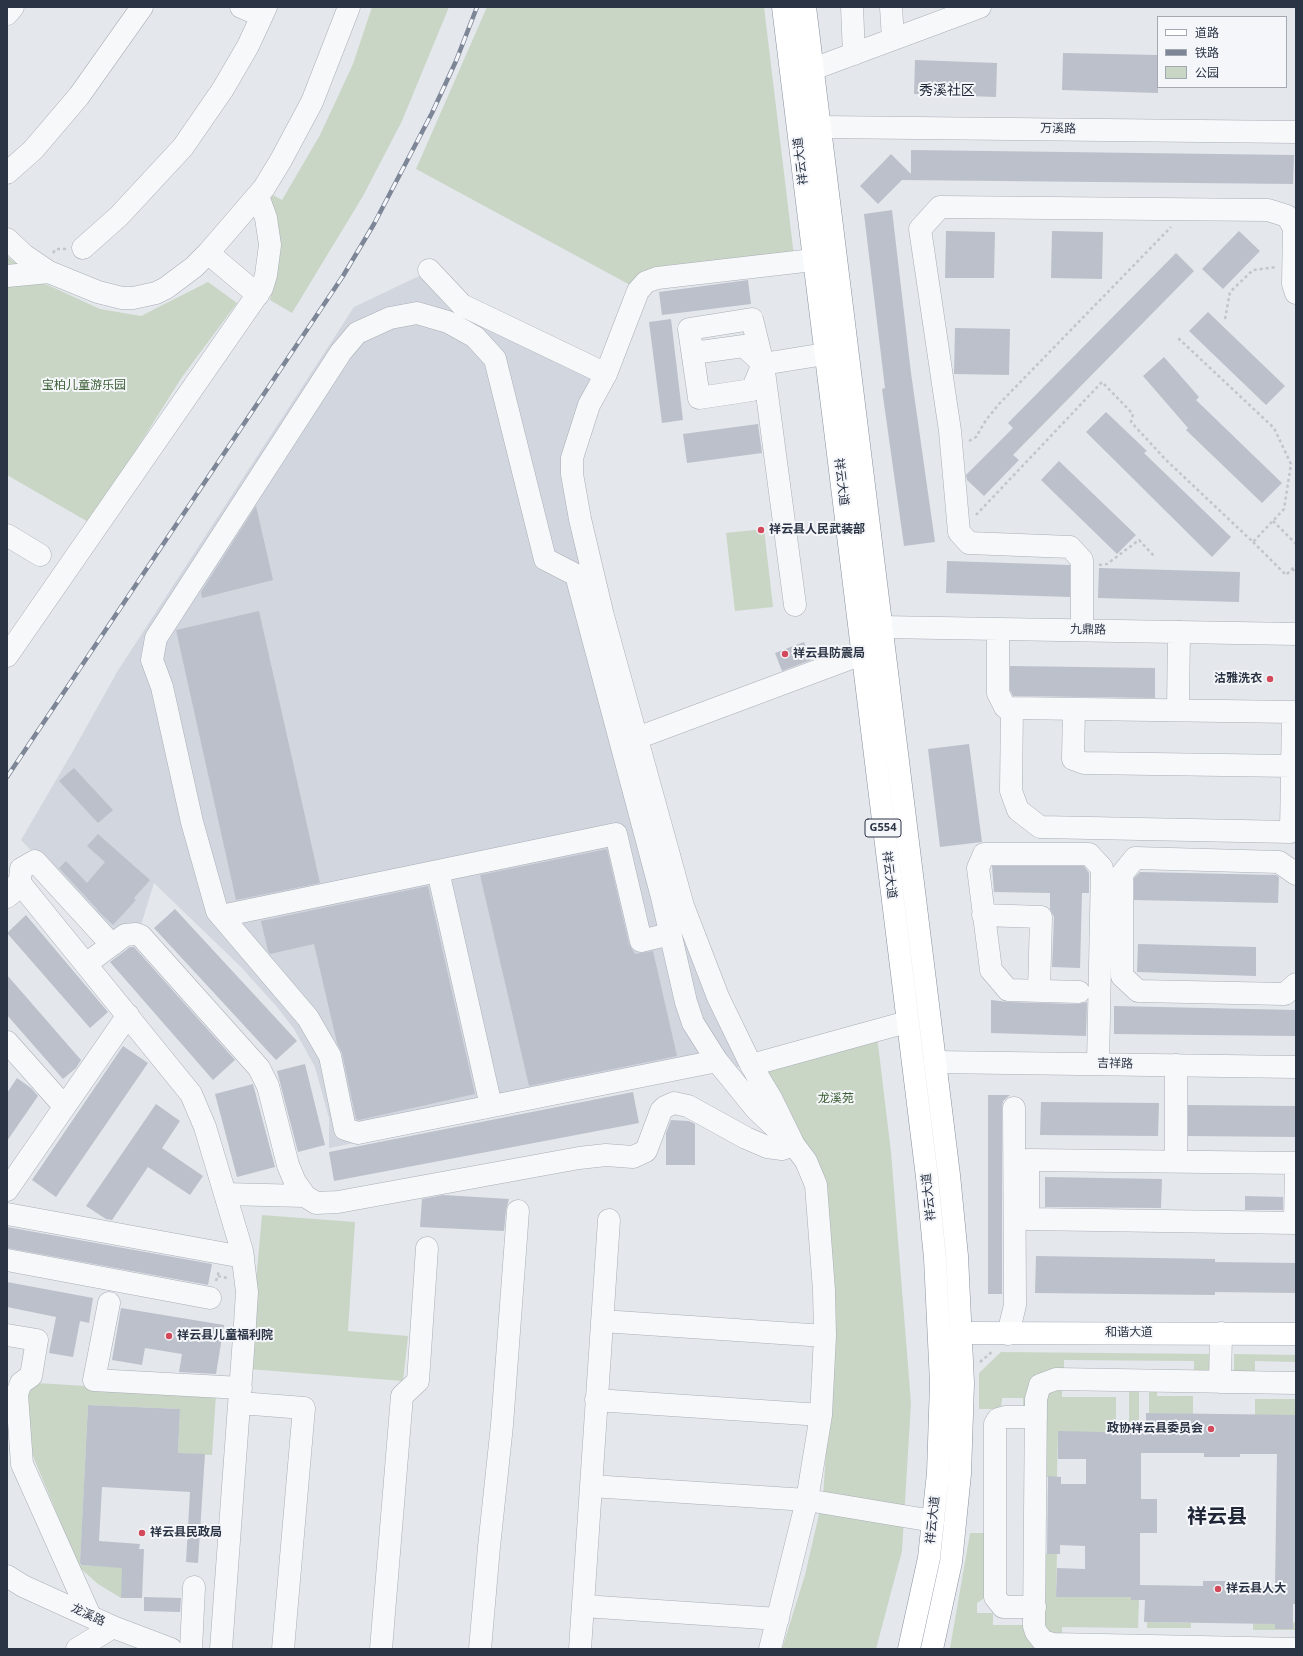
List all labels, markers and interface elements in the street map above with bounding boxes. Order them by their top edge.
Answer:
legend [1157,16,1287,88]
text: 道路 [1195,24,1219,41]
text: 铁路 [1195,44,1219,61]
text: 公园 [1195,64,1219,81]
district label: 秀溪社区 [919,83,975,99]
street label: 万溪路 [1040,121,1076,137]
street label: 祥云大道 [791,136,811,186]
park label: 宝柏儿童游乐园 [42,379,126,393]
street label: 祥云大道 [831,457,851,507]
place label: 祥云县人民武装部 [769,523,865,537]
marker: 祥云县人民武装部 [756,525,766,535]
street label: 九鼎路 [1070,622,1106,638]
place label: 祥云县防震局 [793,647,865,661]
marker: 祥云县防震局 [780,649,790,659]
place label: 沽雅洗衣 [1214,672,1262,686]
marker: 沽雅洗衣 [1265,674,1275,684]
road number: G554 [865,819,901,837]
street label: 祥云大道 [879,850,899,900]
street label: 吉祥路 [1097,1056,1133,1072]
park label: 龙溪苑 [818,1092,854,1106]
street label: 祥云大道 [919,1172,939,1222]
street label: 和谐大道 [1105,1326,1153,1340]
place label: 祥云县儿童福利院 [177,1329,273,1343]
marker: 祥云县儿童福利院 [164,1331,174,1341]
place label: 政协祥云县委员会 [1107,1422,1203,1436]
marker: 政协祥云县委员会 [1206,1424,1216,1434]
street label: 祥云大道 [923,1495,943,1545]
district label: 祥云县 [1187,1505,1247,1529]
place label: 祥云县民政局 [150,1526,222,1540]
marker: 祥云县民政局 [137,1528,147,1538]
place label: 祥云县人大 [1226,1582,1286,1596]
marker: 祥云县人大 [1213,1584,1223,1594]
street label: 龙溪路 [69,1601,107,1629]

